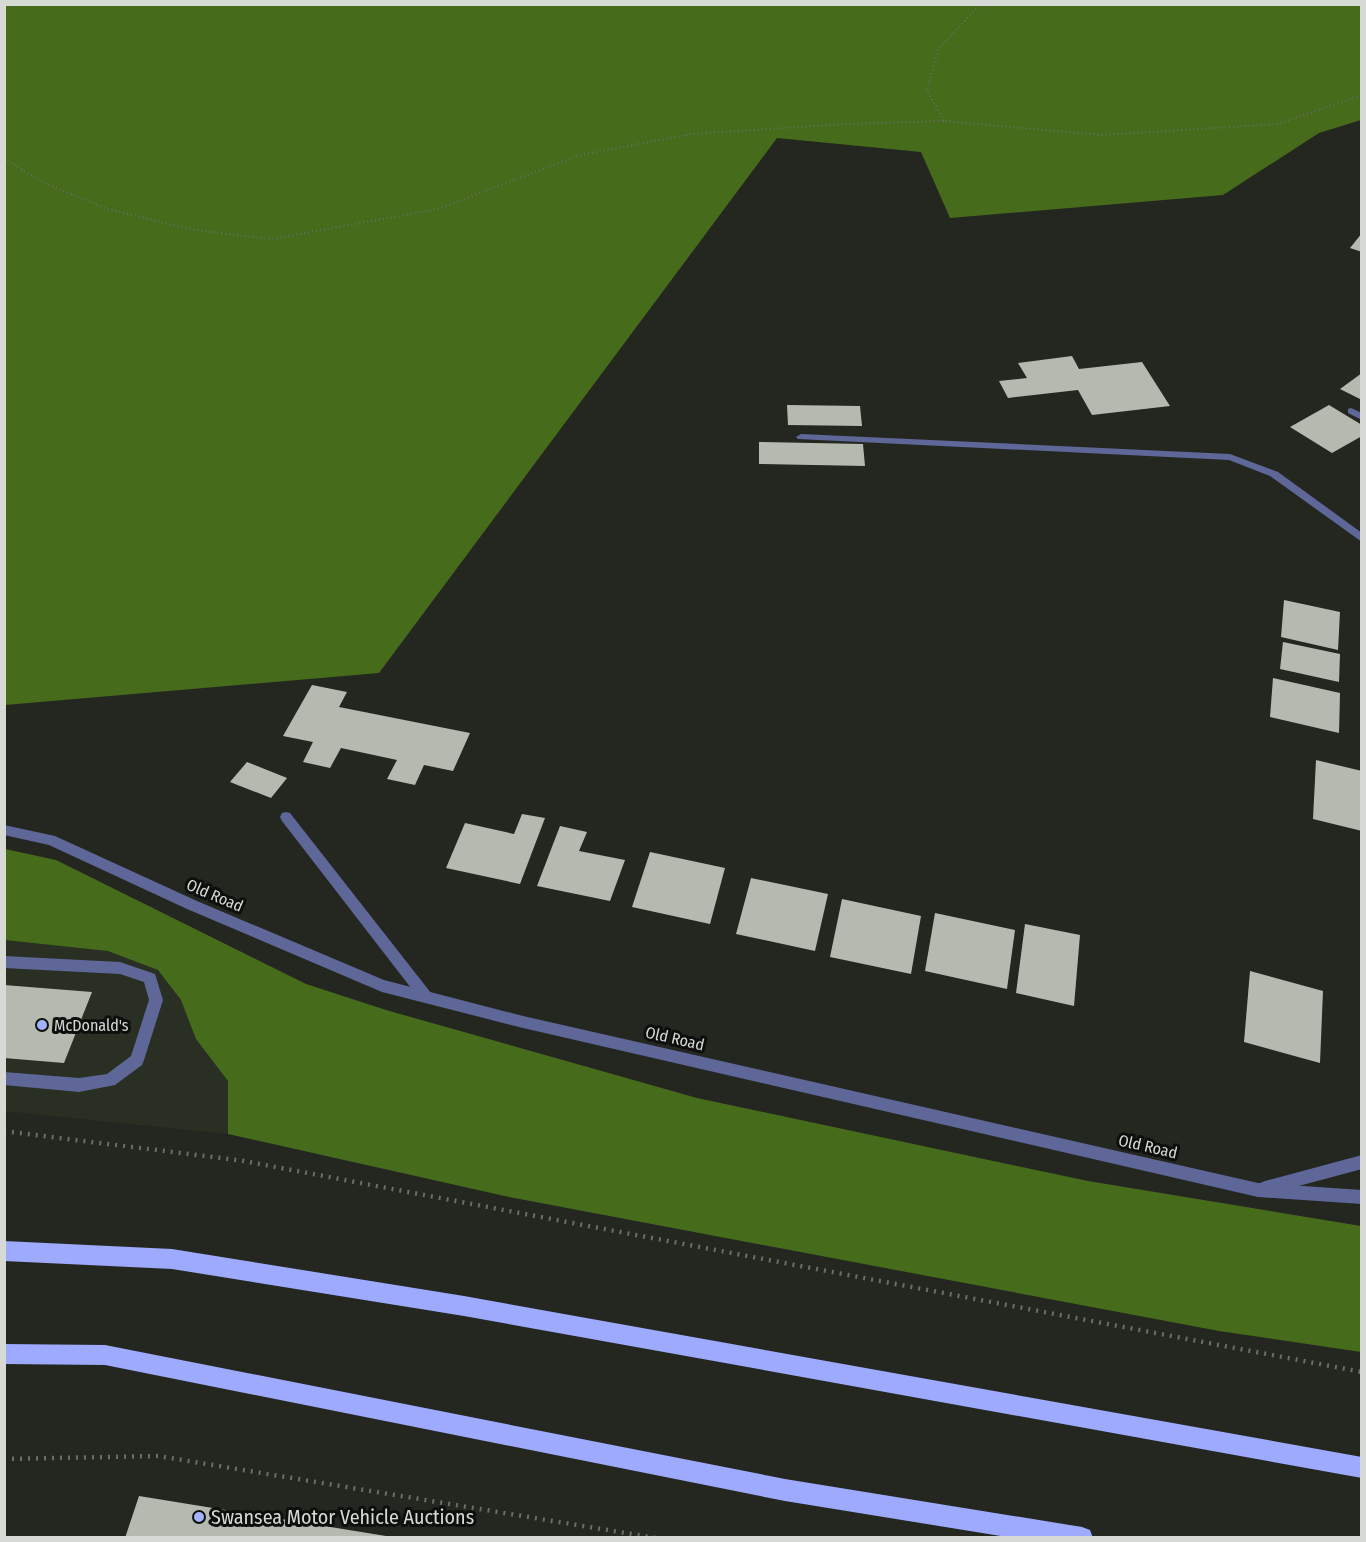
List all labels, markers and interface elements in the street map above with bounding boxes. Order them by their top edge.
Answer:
street label: Old Road [184,875,246,916]
place label: McDonald's [54,1016,129,1035]
marker: McDonald's [35,1018,49,1032]
street label: Old Road [644,1023,706,1054]
street label: Old Road [1117,1131,1179,1162]
place label: Swansea Motor Vehicle Auctions [211,1505,474,1529]
marker: Swansea Motor Vehicle Auctions [192,1510,206,1524]

